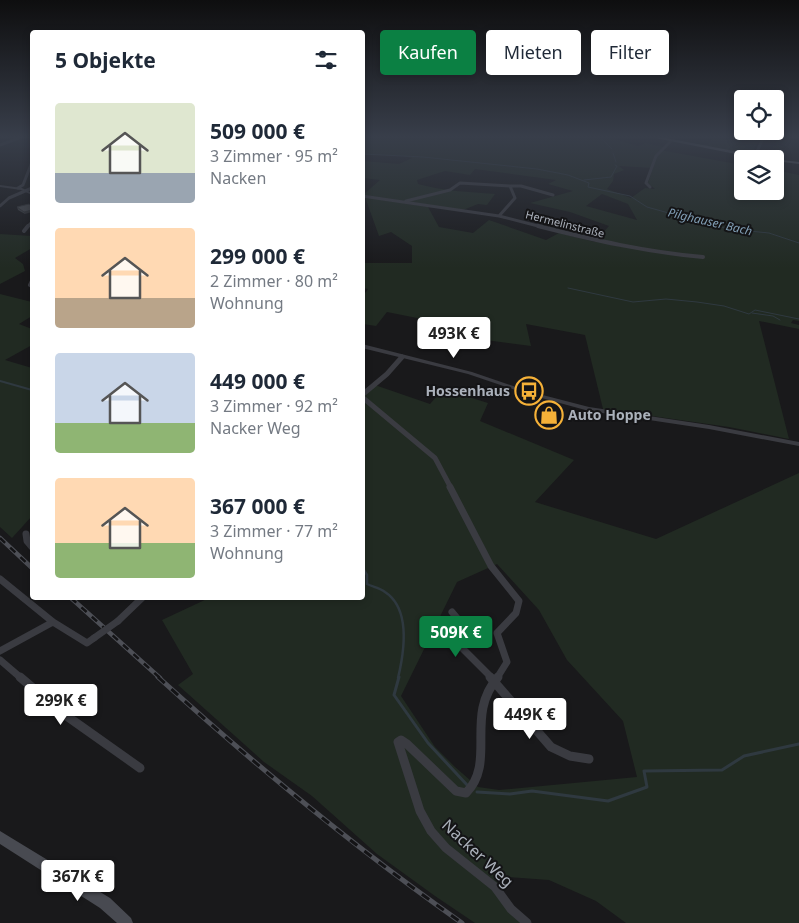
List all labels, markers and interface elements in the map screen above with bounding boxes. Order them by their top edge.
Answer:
chip: Kaufen [380,30,476,75]
chip: Mieten [486,30,581,75]
chip: Filter [591,30,669,75]
text: 5 Objekte [55,46,156,74]
icon: filters [312,46,340,74]
map controls [734,90,784,200]
button: locate [734,90,784,140]
text: 509 000 € [210,117,305,145]
icon: home [95,123,155,183]
text: 3 Zimmer · 95 m² [210,145,338,167]
button: layers [734,150,784,200]
text: Nacken [210,167,266,189]
water label: Pilghauser Bach [666,204,754,239]
street label: Hermelinstraße [524,206,606,241]
text: 299 000 € [210,242,305,270]
icon: home [95,248,155,308]
text: 2 Zimmer · 80 m² [210,270,338,292]
text: Wohnung [210,292,284,314]
pin: 493K € [413,316,495,359]
text: 493K € [428,322,480,344]
text: 449 000 € [210,367,305,395]
icon: home [95,373,155,433]
bus stop icon: Hossenhaus [514,376,544,406]
place label: Hossenhaus [425,381,510,400]
text: 3 Zimmer · 92 m² [210,395,338,417]
shop icon: Auto Hoppe [534,400,564,430]
place label: Auto Hoppe [568,405,651,424]
text: Nacker Weg [210,417,301,439]
text: 367 000 € [210,492,305,520]
icon: home [95,498,155,558]
text: 3 Zimmer · 77 m² [210,520,338,542]
text: Wohnung [210,542,284,564]
pin: 509K € [415,616,497,658]
text: 509K € [430,621,482,643]
pin: 299K € [20,684,102,726]
text: 299K € [35,689,87,711]
pin: 449K € [489,698,571,740]
text: 449K € [504,703,556,725]
street label: Nacker Weg [437,814,519,892]
pin: 367K € [37,860,119,902]
text: 367K € [52,865,104,887]

